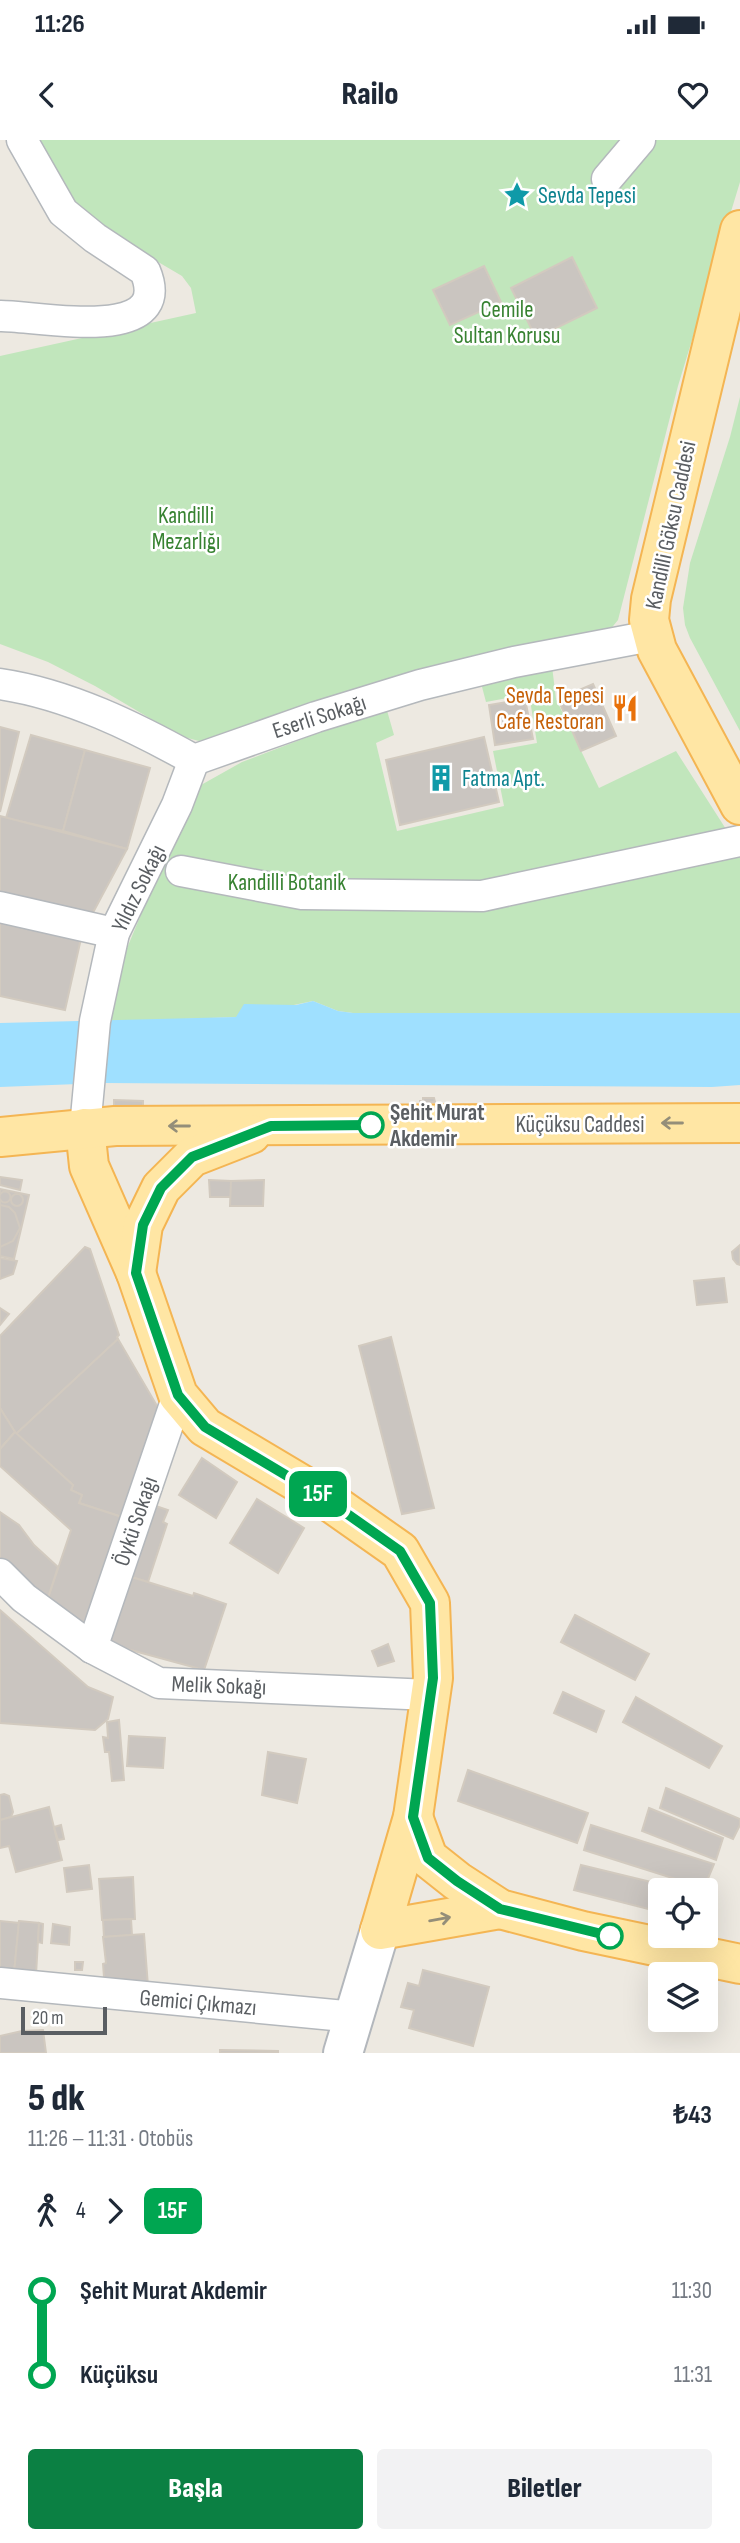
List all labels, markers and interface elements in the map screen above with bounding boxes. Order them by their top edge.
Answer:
text: 11:26 [35,9,85,40]
text: Railo [342,75,399,114]
icon: back [28,76,66,114]
icon: heart [674,76,712,114]
place icon: Sevda Tepesi [502,180,532,210]
place label: Sevda Tepesi [538,182,636,210]
park label: Cemile Sultan Korusu [454,296,560,350]
street label: Kandilli Göksu Caddesi [639,438,702,612]
park label: Kandilli Mezarlığı [152,502,220,556]
place label: Sevda Tepesi Cafe Restoran [496,682,604,736]
street label: Eserli Sokağı [269,689,370,745]
restaurant icon: Sevda Tepesi Cafe Restoran [610,693,640,723]
building icon: Fatma Apt. [426,763,456,793]
place label: Fatma Apt. [462,765,545,793]
street label: Yıldız Sokağı [106,840,172,937]
park label: Kandilli Botanik [228,869,346,897]
place label: Şehit Murat Akdemir [389,1099,485,1153]
street label: Küçüksu Caddesi [515,1111,645,1139]
marker: Şehit Murat Akdemir [358,1112,384,1138]
one-way arrow [661,1116,684,1130]
one-way arrow [167,1119,190,1133]
line badge: 15F [278,1471,358,1517]
street label: Öykü Sokağı [108,1473,164,1570]
text: 15F [303,1479,333,1508]
street label: Melik Sokağı [171,1670,267,1702]
map controls [648,1878,718,2032]
button: locate [648,1878,718,1948]
one-way arrow [428,1912,451,1925]
unlabelled marker [597,1923,623,1949]
button: layers [648,1962,718,2032]
street label: Gemici Çıkmazı [138,1984,258,2022]
scale bar [21,2004,107,2036]
text: 20 m [32,2007,64,2030]
text: 5 dk [28,2076,85,2121]
text: ₺43 [673,2100,712,2131]
text: 11:26 – 11:31 · Otobüs [28,2125,193,2153]
icon: walk [28,2192,66,2230]
icon: forward [96,2192,134,2230]
text: 15F [158,2196,188,2225]
text: 4 [76,2197,86,2225]
text: Şehit Murat Akdemir [80,2276,267,2307]
text: 11:30 [672,2277,712,2305]
text: Küçüksu [80,2360,158,2391]
text: 11:31 [674,2361,712,2389]
button: Başla [28,2449,363,2529]
button: Biletler [377,2449,712,2529]

